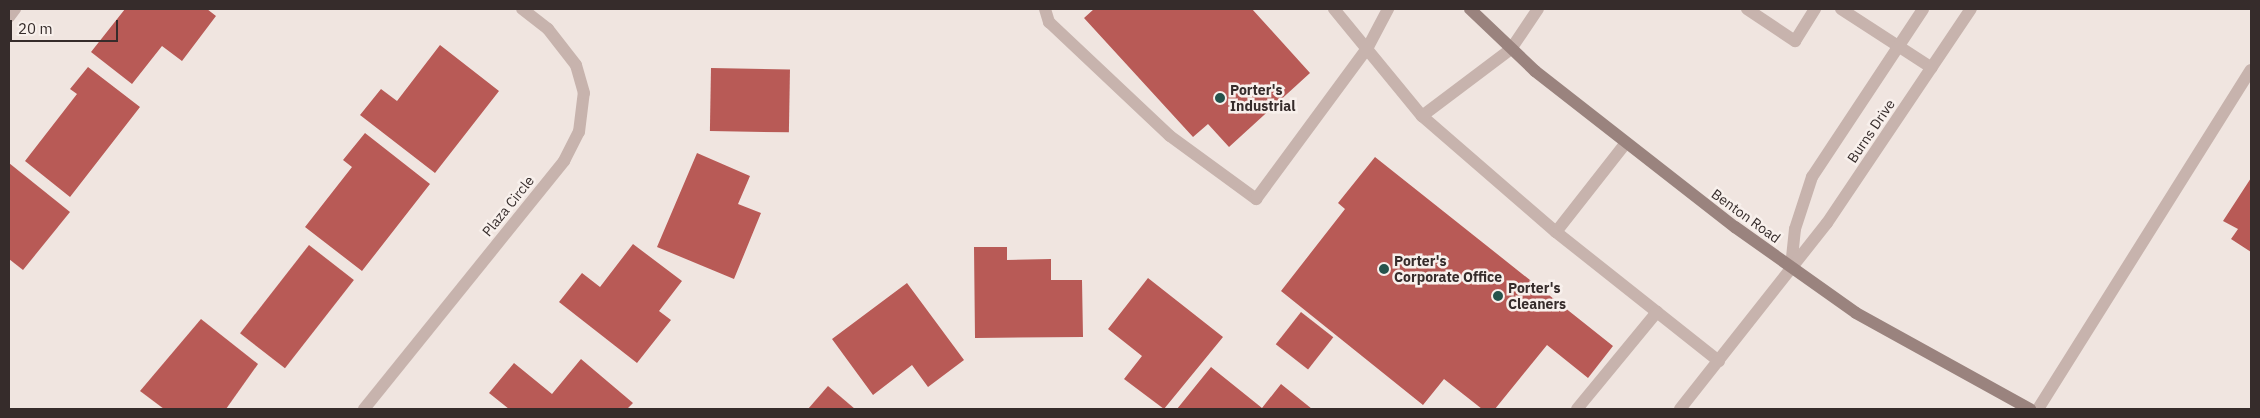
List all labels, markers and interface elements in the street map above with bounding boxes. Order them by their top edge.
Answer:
scale bar [12,10,120,42]
text: 20 m [18,19,53,38]
place label: Porter's Industrial [1230,82,1295,114]
marker: Porter's Industrial [1214,92,1226,104]
street label: Burns Drive [1844,96,1898,166]
street label: Plaza Circle [479,172,537,240]
street label: Benton Road [1708,185,1784,247]
place label: Porter's Corporate Office [1394,253,1502,286]
marker: Porter's Corporate Office [1378,263,1390,275]
place label: Porter's Cleaners [1508,280,1566,312]
marker: Porter's Cleaners [1492,290,1504,302]

